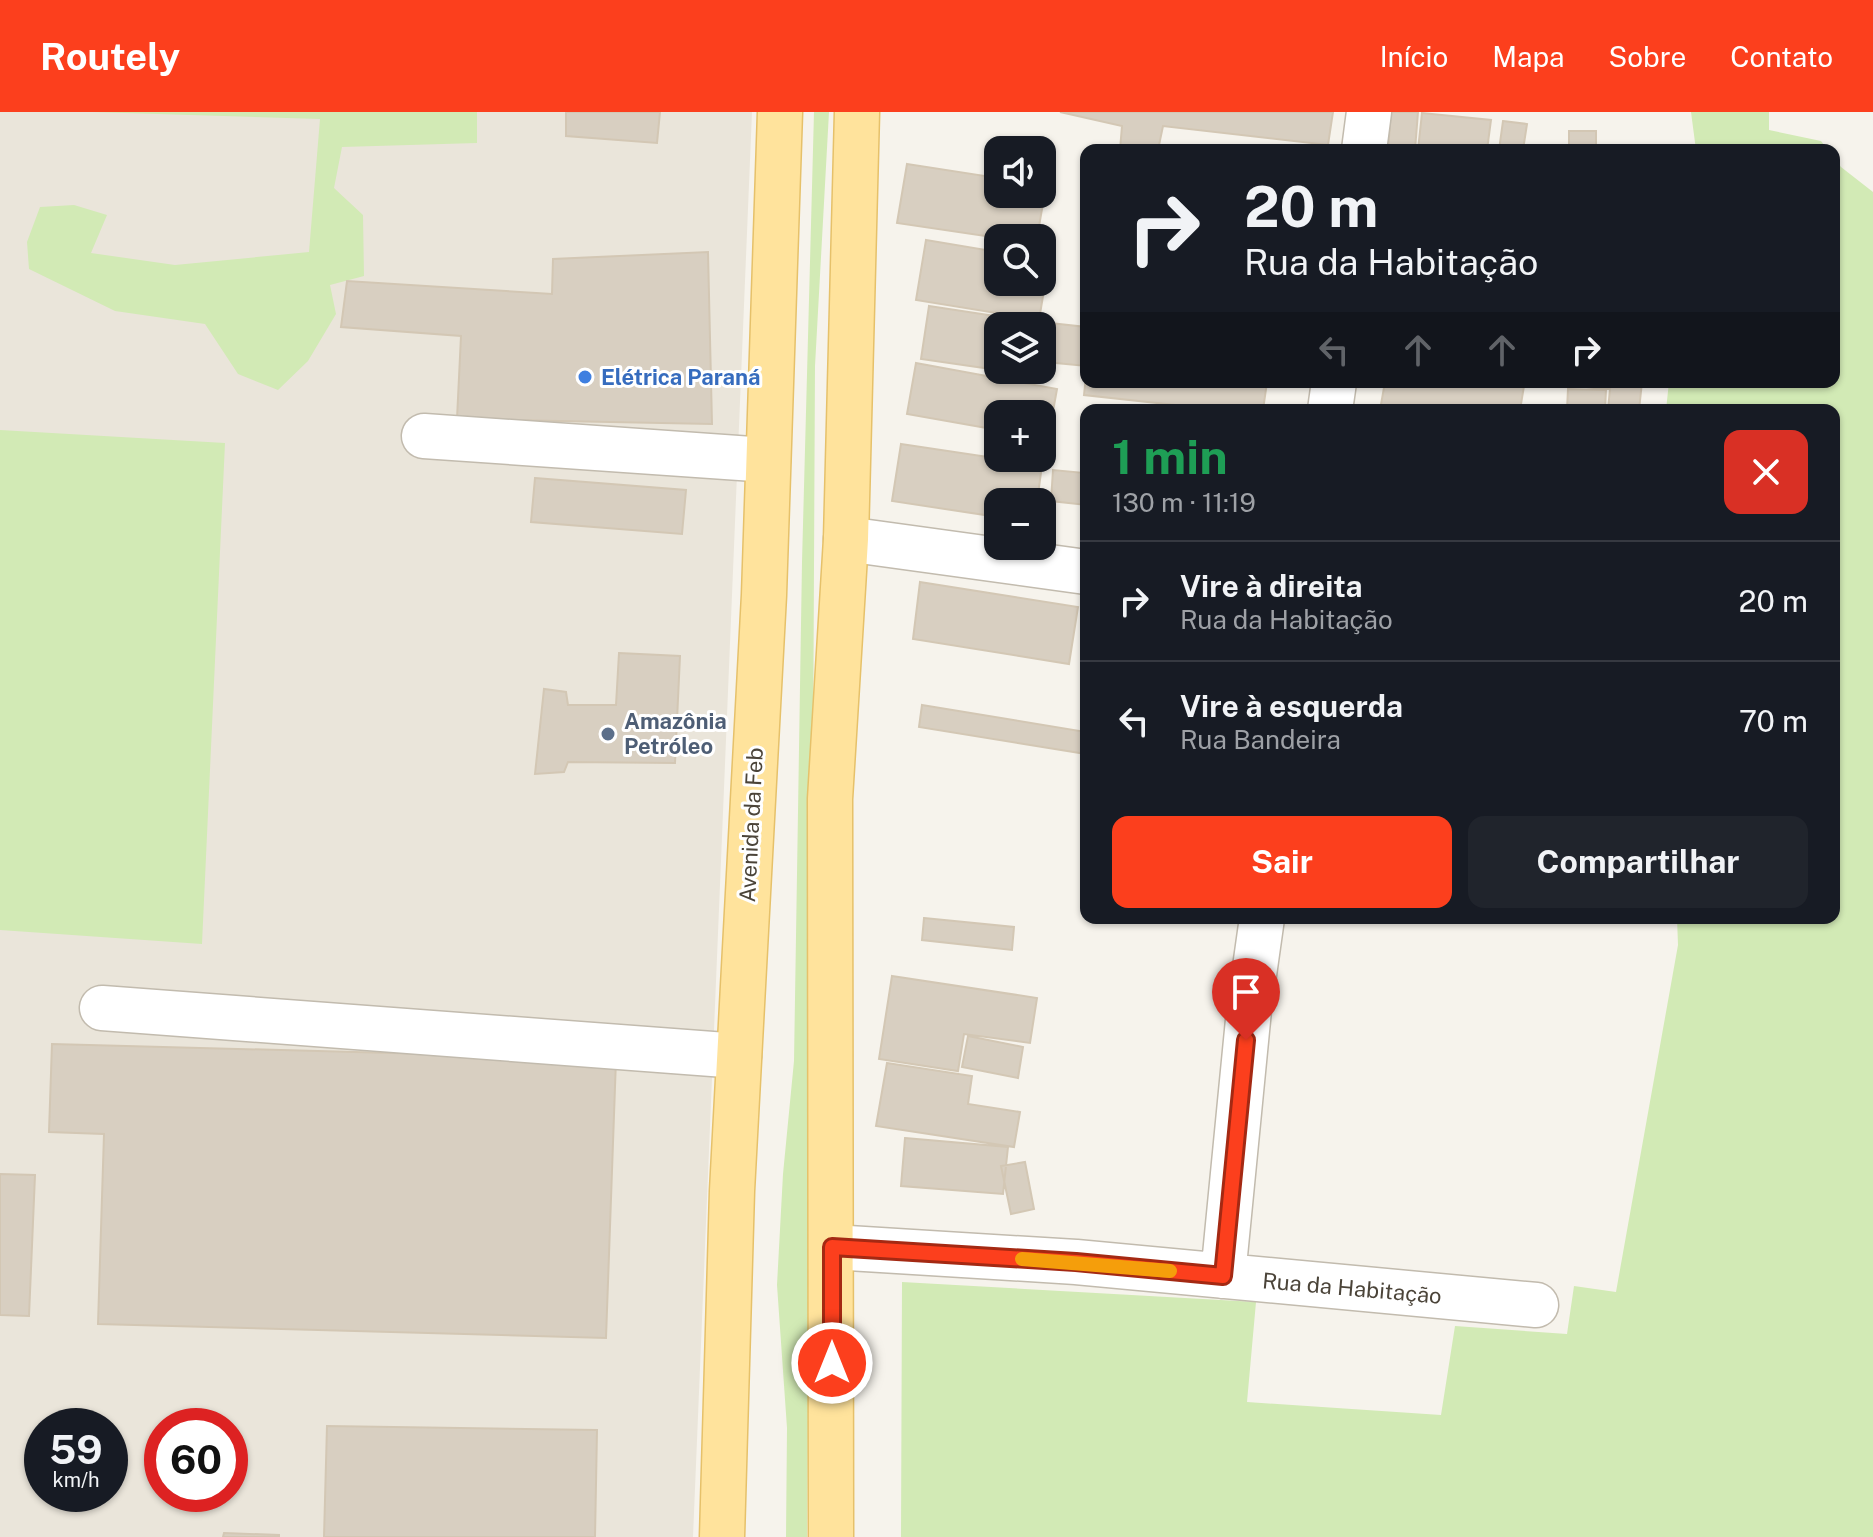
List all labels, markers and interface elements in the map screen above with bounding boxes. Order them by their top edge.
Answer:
text: Routely [40,34,180,79]
text: Início [1380,40,1448,73]
text: Mapa [1492,40,1564,73]
text: Sobre [1608,40,1686,73]
text: Contato [1730,40,1833,73]
map controls [984,136,1056,560]
button: sound [984,136,1056,208]
text: 20 m [1244,174,1378,240]
icon: right [1112,176,1216,280]
button: search [984,224,1056,296]
text: Rua da Habitação [1244,241,1538,283]
button: layers [984,312,1056,384]
icon: left [1312,328,1356,372]
icon: ahead [1396,328,1440,372]
icon: ahead [1480,328,1524,372]
icon: right [1564,328,1608,372]
place label: Elétrica Paraná [601,364,760,390]
marker: Elétrica Paraná [576,368,594,386]
button: + [984,400,1056,472]
text: 1 min [1112,428,1228,485]
button: close [1724,430,1808,514]
text: 130 m · 11:19 [1112,487,1256,518]
button: − [984,488,1056,560]
text: Vire à direita [1180,568,1363,604]
icon: right [1112,579,1156,623]
text: 20 m [1739,583,1808,619]
text: Rua da Habitação [1180,604,1393,635]
text: Vire à esquerda [1180,688,1403,724]
icon: left [1112,699,1156,743]
text: 70 m [1739,703,1808,739]
place label: Amazônia Petróleo [624,708,727,759]
text: Rua Bandeira [1180,724,1341,755]
marker: Amazônia Petróleo [599,725,617,743]
street label: Avenida da Feb [734,747,768,903]
button: Sair [1112,816,1452,908]
button: Compartilhar [1468,816,1808,908]
pin [1212,958,1280,1040]
icon: arrive [1224,970,1268,1014]
street label: Rua da Habitação [1261,1267,1443,1309]
position arrow [790,1321,874,1405]
speed limit sign: 60 [144,1408,248,1512]
text: 59 [49,1426,103,1473]
text: km/h [52,1468,100,1492]

